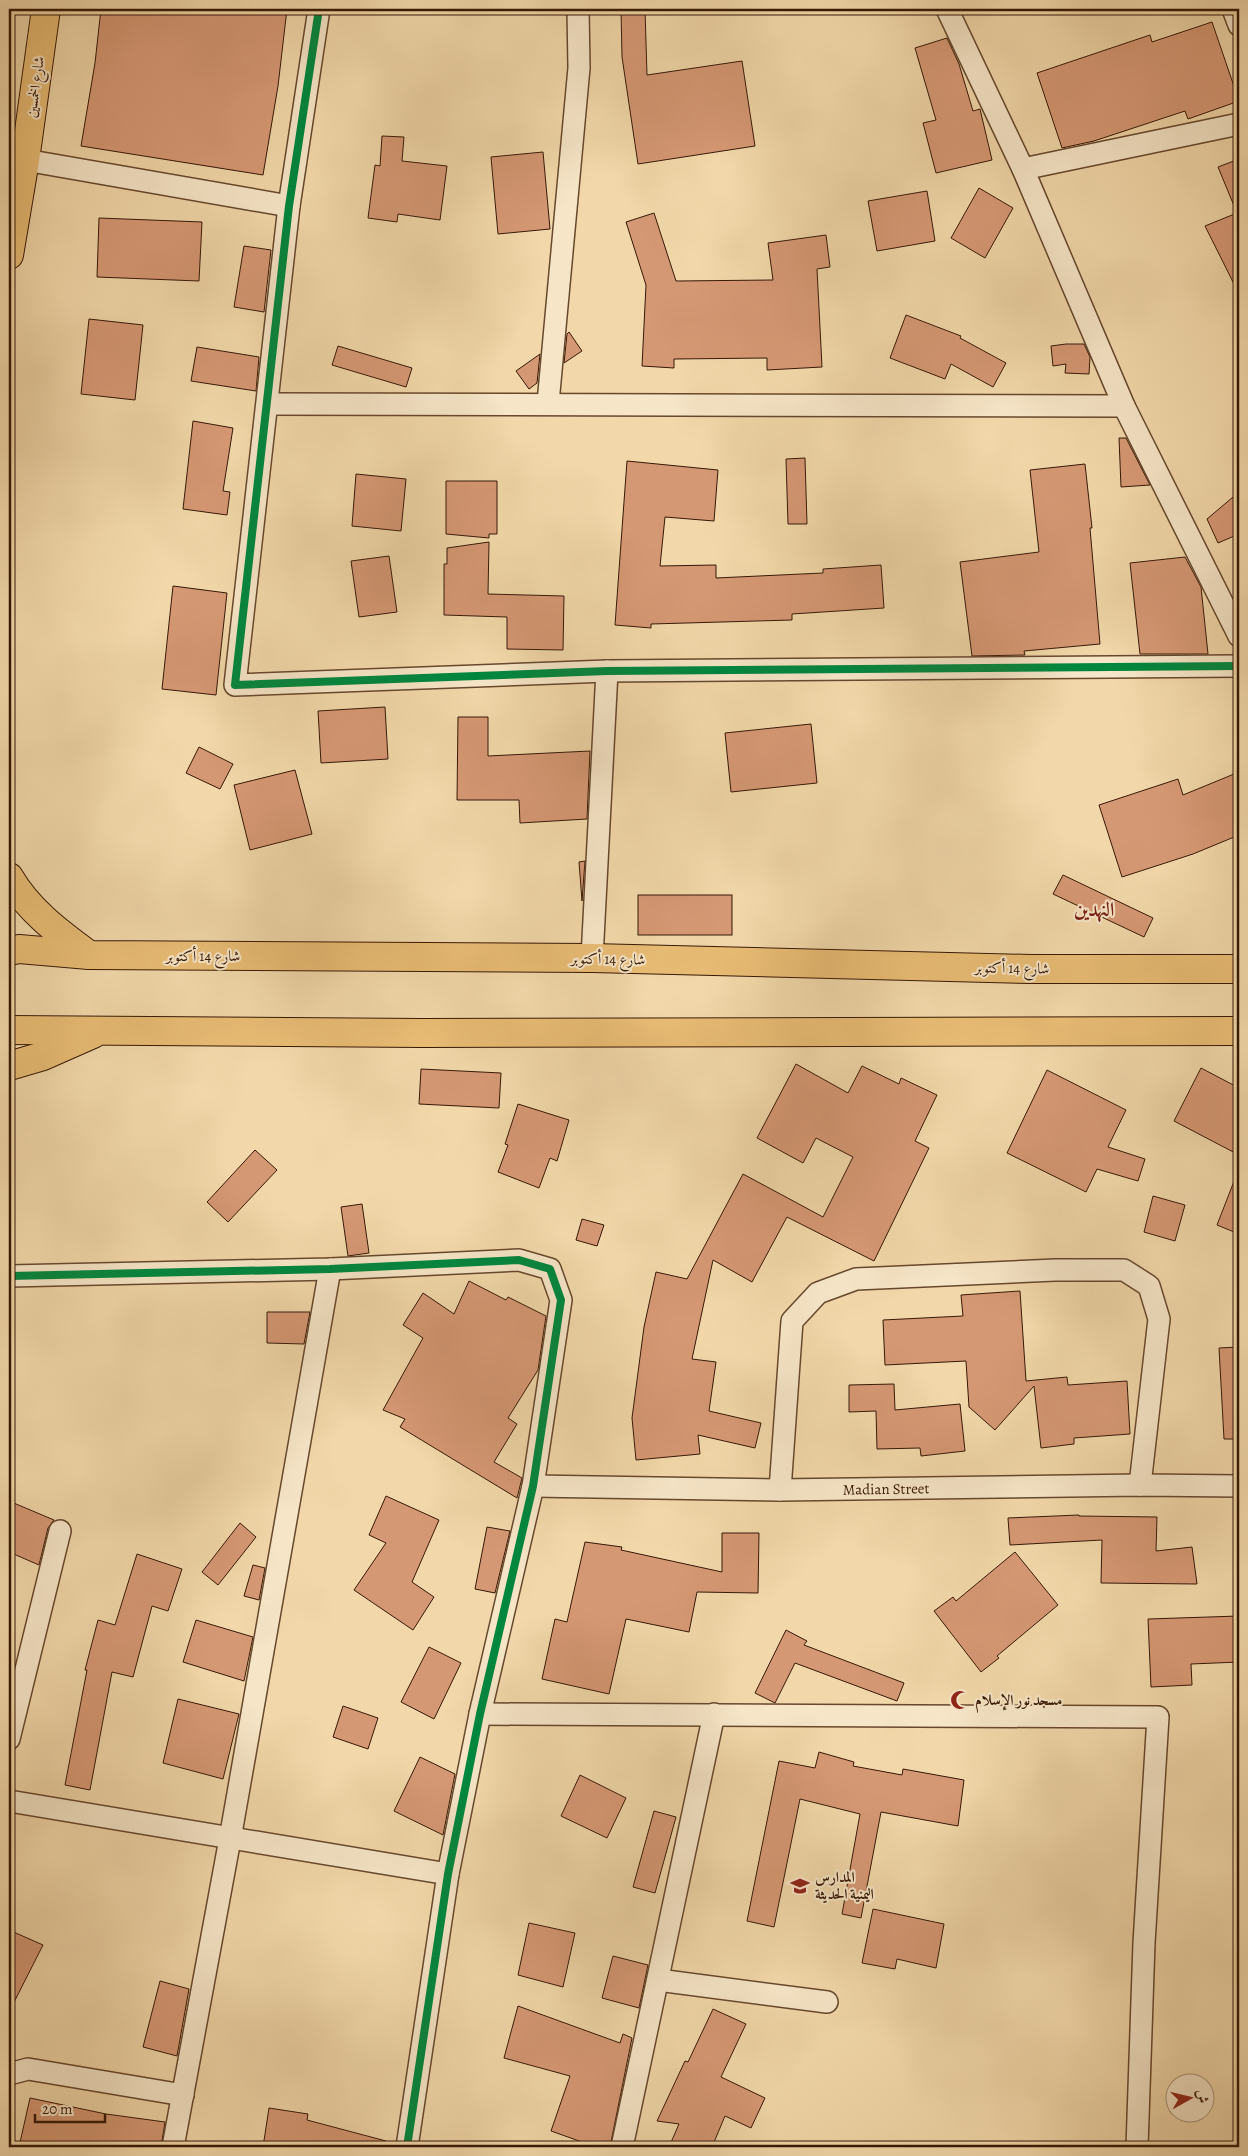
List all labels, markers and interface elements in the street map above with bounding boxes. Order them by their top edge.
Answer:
street label: شارع الخمسين [21,55,52,119]
district label: النهدين [1074,896,1114,923]
street label: شارع 14 أكتوبر [164,945,240,969]
street label: شارع 14 أكتوبر [569,947,645,973]
street label: شارع 14 أكتوبر [973,956,1049,982]
street label: Madian Street [842,1478,930,1500]
mosque icon: مسجد نور الإسلام [949,1689,971,1711]
place label: مسجد نور الإسلام [975,1690,1062,1713]
place label: المدارس اليمنية الحديثة [815,1867,874,1904]
school or university icon: المدارس اليمنية الحديثة [789,1875,811,1897]
north arrow [1166,2074,1216,2124]
text: ش [1192,2088,1213,2105]
scale bar [35,2091,105,2123]
text: 20 m [42,2099,73,2119]

